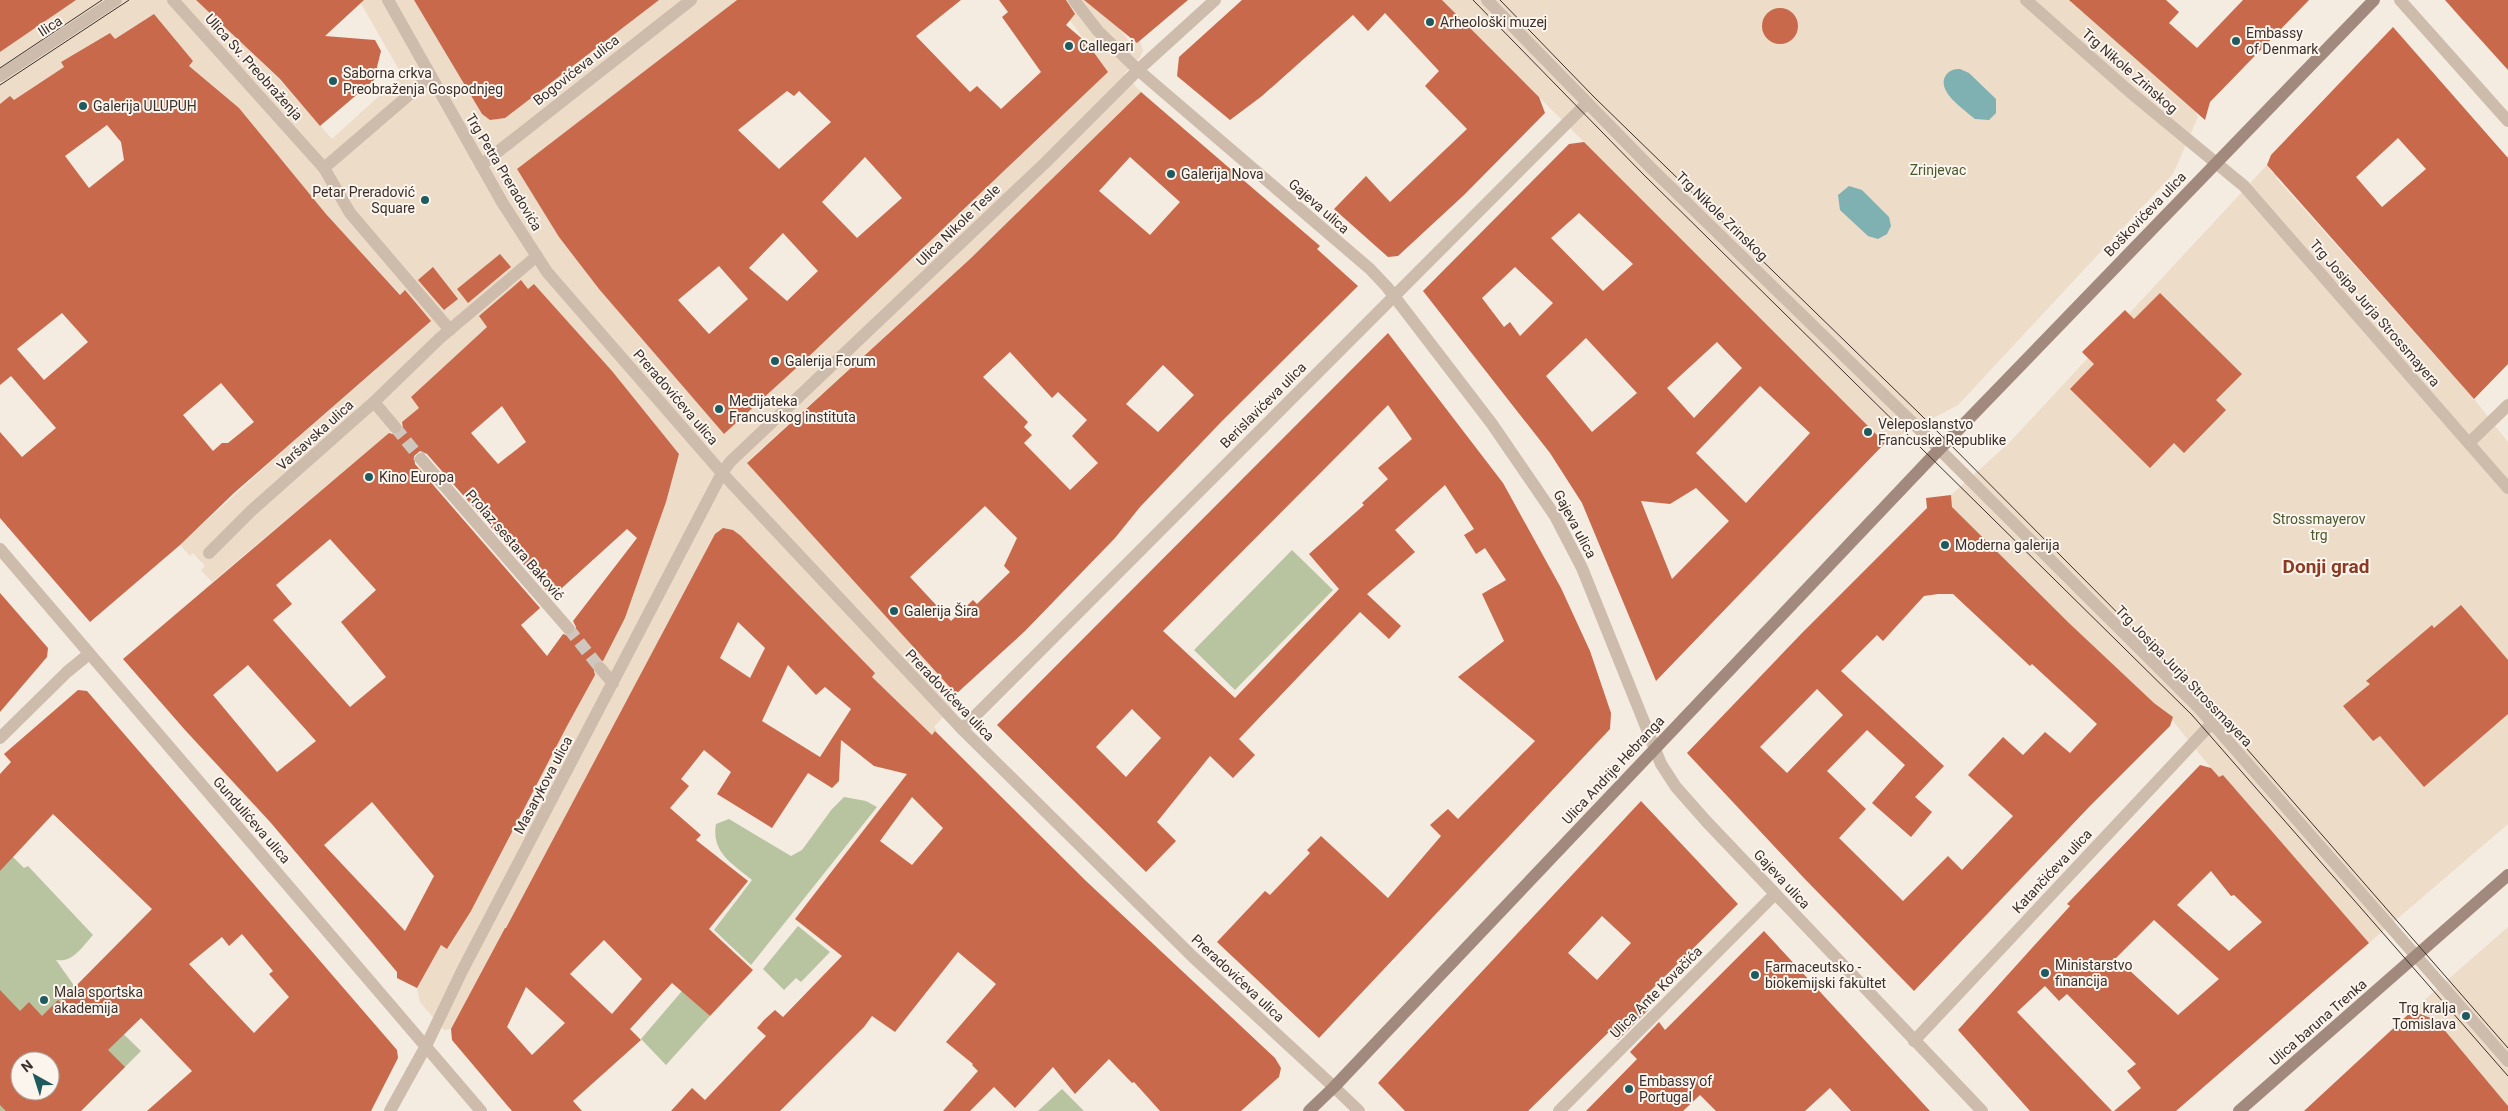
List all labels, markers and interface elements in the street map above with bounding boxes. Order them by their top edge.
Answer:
street label: Ulica Sv. Preobraženja [202,11,306,123]
street label: Ilica [35,12,65,40]
place label: Arheološki muzej [1440,14,1547,30]
marker: Arheološki muzej [1424,16,1436,28]
street label: Trg Nikole Zrinskog [2079,25,2181,117]
place label: Embassy of Denmark [2246,25,2319,57]
street label: Bogovićeva ulica [530,32,622,108]
marker: Embassy of Denmark [2230,35,2242,47]
place label: Callegari [1079,38,1134,54]
marker: Callegari [1063,40,1075,52]
place label: Saborna crkva Preobraženja Gospodnjeg [343,65,503,97]
marker: Saborna crkva Preobraženja Gospodnjeg [327,75,339,87]
place label: Galerija ULUPUH [93,98,197,114]
marker: Galerija ULUPUH [77,100,89,112]
street label: Trg Petra Preradovića [463,110,545,234]
park label: Zrinjevac [1910,162,1966,178]
place label: Galerija Nova [1181,166,1264,182]
marker: Galerija Nova [1165,168,1177,180]
street label: Trg Nikole Zrinskog [1673,168,1771,264]
street label: Boškovićeva ulica [2101,169,2189,259]
street label: Gajeva ulica [1285,175,1353,237]
street label: Ulica Nikole Tesle [913,181,1003,269]
place label: Petar Preradović Square [312,184,415,216]
marker: Petar Preradović Square [419,194,431,206]
street label: Trg Josipa Jurja Strossmayera [2307,236,2443,390]
street label: Preradovićeva ulica [630,346,722,448]
place label: Galerija Forum [785,353,876,369]
marker: Galerija Forum [769,355,781,367]
street label: Berislavićeva ulica [1217,359,1309,451]
place label: Medijateka Francuskog instituta [729,393,856,425]
street label: Varšavska ulica [273,396,357,474]
marker: Medijateka Francuskog instituta [713,403,725,415]
place label: Veleposlanstvo Francuske Republike [1878,416,2006,448]
marker: Veleposlanstvo Francuske Republike [1862,426,1874,438]
place label: Kino Europa [379,469,454,485]
marker: Kino Europa [363,471,375,483]
street label: Prolaz sestara Baković [463,486,567,604]
street label: Gajeva ulica [1550,487,1600,561]
park label: Strossmayerov trg [2273,511,2366,543]
place label: Moderna galerija [1955,537,2060,553]
marker: Moderna galerija [1939,539,1951,551]
district label: Donji grad [2283,555,2369,578]
place label: Galerija Šira [904,602,978,619]
street label: Trg Josipa Jurja Strossmayera [2112,602,2256,750]
marker: Galerija Šira [888,605,900,617]
street label: Preradovićeva ulica [902,646,998,744]
street label: Ulica Andrije Hebranga [1559,713,1667,827]
street label: Masarykova ulica [510,733,576,837]
street label: Gundulićeva ulica [210,774,294,866]
street label: Katančićeva ulica [2009,826,2095,916]
street label: Gajeva ulica [1751,846,1813,912]
street label: Preradovićeva ulica [1188,931,1288,1025]
street label: Ulica Ante Kovačića [1607,943,1705,1041]
place label: Ministarstvo financija [2055,957,2132,989]
place label: Farmaceutsko - biokemijski fakultet [1765,959,1887,991]
marker: Ministarstvo financija [2039,967,2051,979]
marker: Farmaceutsko - biokemijski fakultet [1749,969,1761,981]
street label: Ulica baruna Trenka [2266,976,2370,1068]
place label: Mala sportska akademija [54,984,143,1016]
marker: Mala sportska akademija [38,994,50,1006]
place label: Trg kralja Tomislava [2392,1000,2456,1032]
marker: Trg kralja Tomislava [2460,1010,2472,1022]
north arrow [10,1051,60,1101]
text: N [18,1057,36,1075]
place label: Embassy of Portugal [1639,1073,1712,1105]
marker: Embassy of Portugal [1623,1083,1635,1095]

